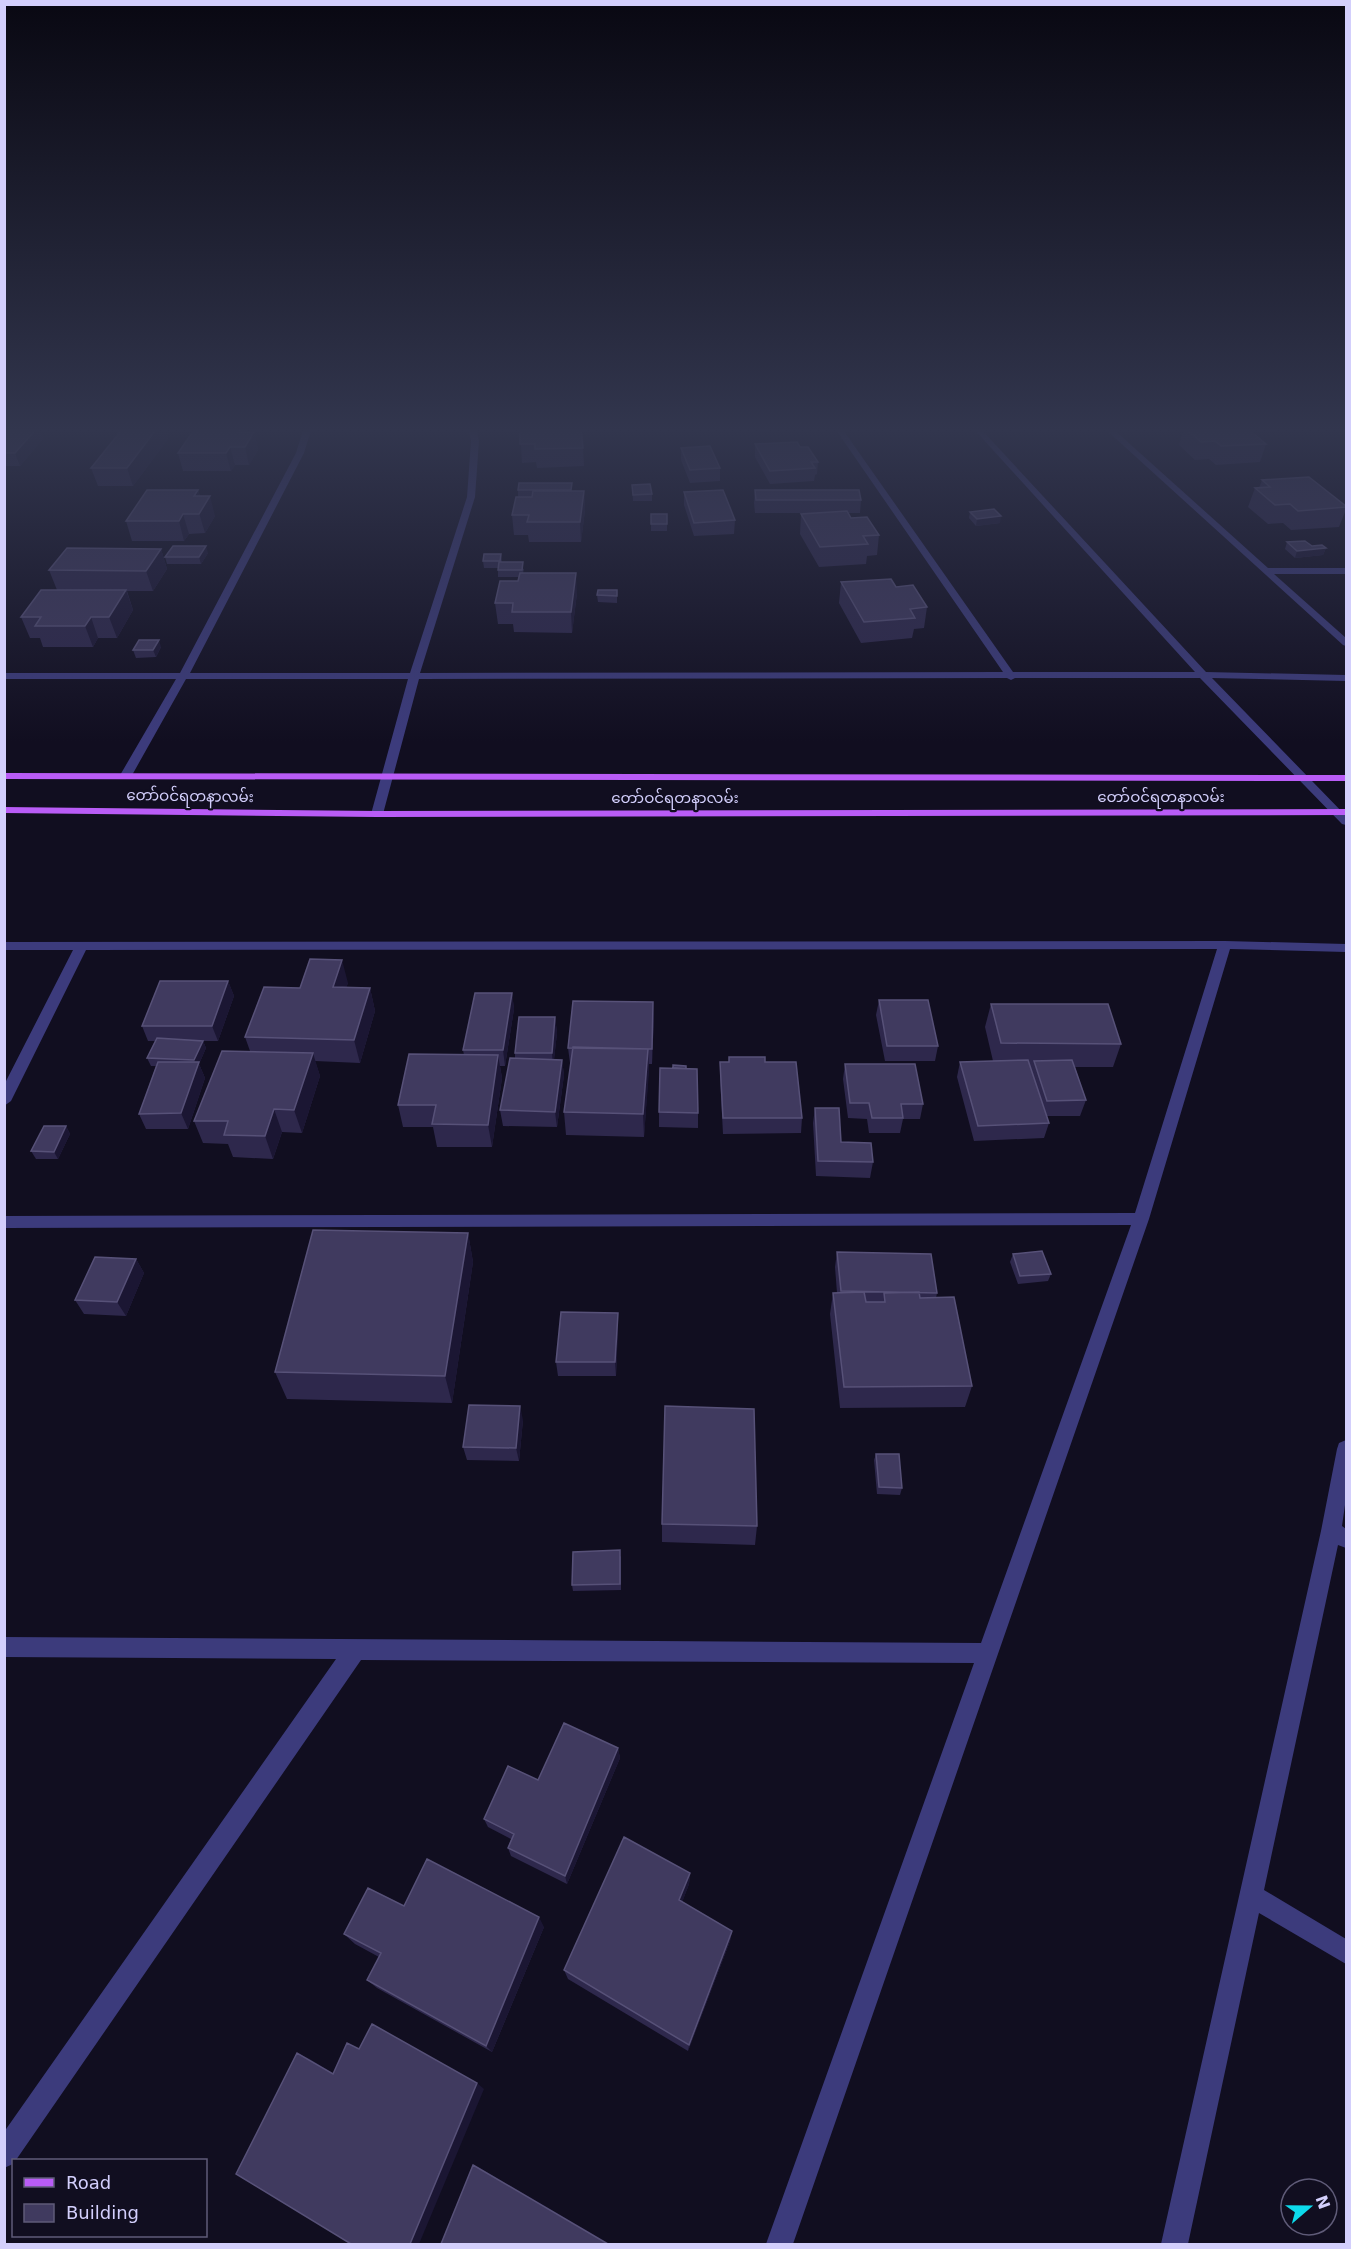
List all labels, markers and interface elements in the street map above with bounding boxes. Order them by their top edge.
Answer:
street label: တော်ဝင်ရတနာလမ်း [126,785,254,809]
street label: တော်ဝင်ရတနာလမ်း [1097,787,1225,809]
street label: တော်ဝင်ရတနာလမ်း [611,788,739,810]
legend [12,2159,207,2237]
text: Road [66,2172,111,2193]
north arrow [1279,2177,1339,2237]
text: N [1311,2192,1334,2212]
text: Building [66,2202,139,2223]

